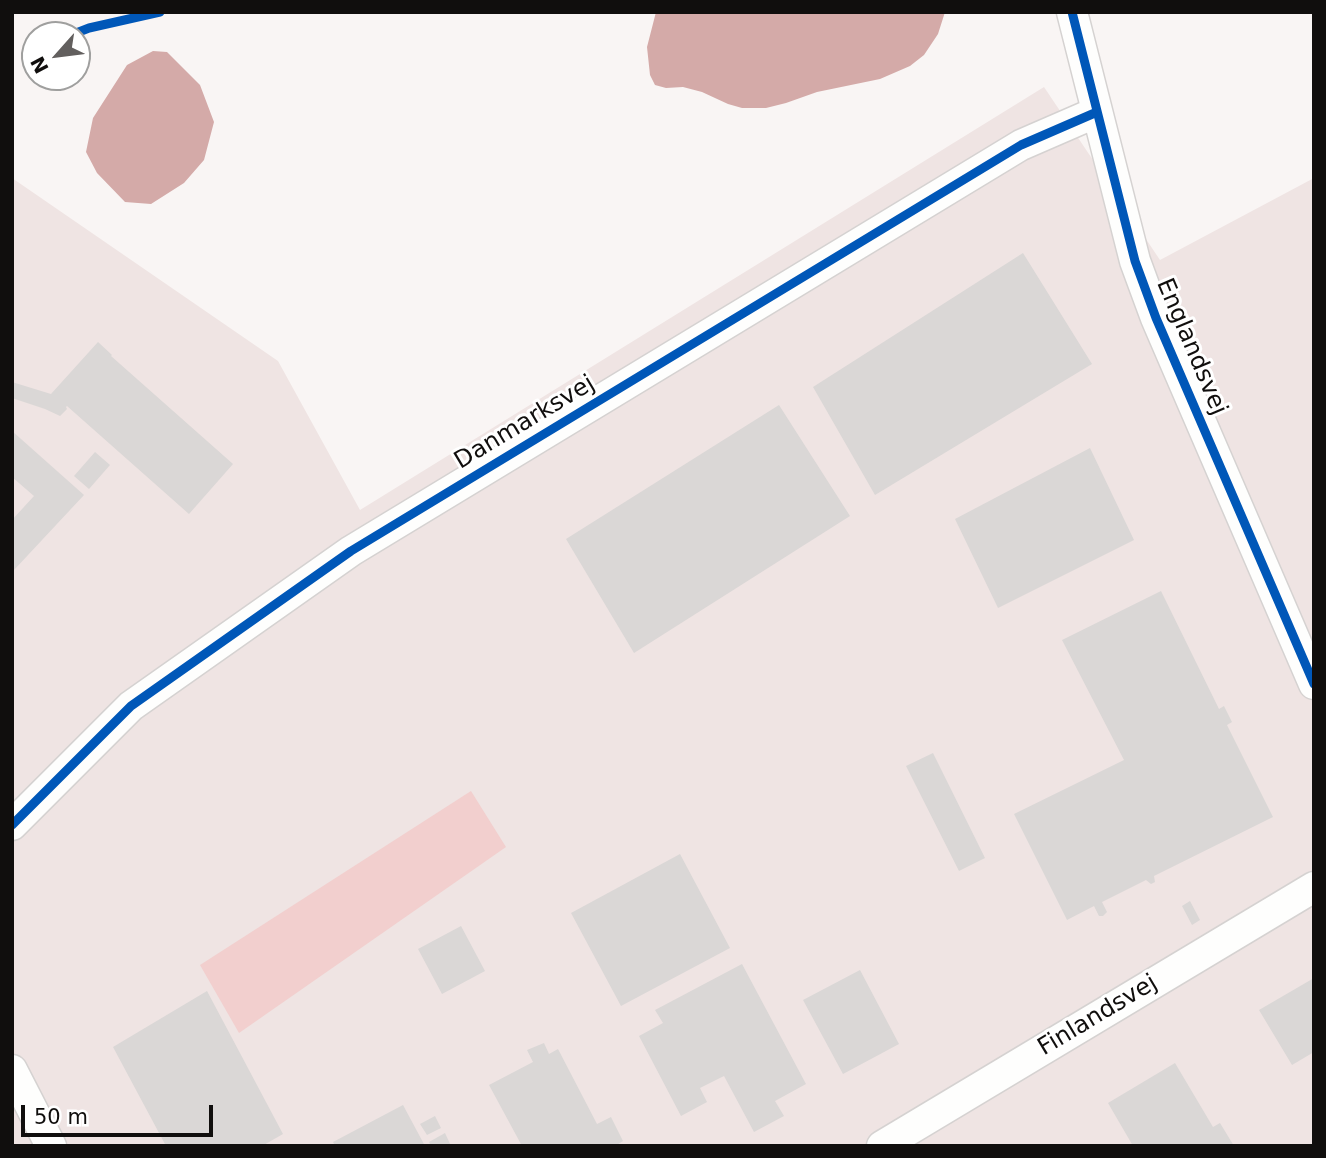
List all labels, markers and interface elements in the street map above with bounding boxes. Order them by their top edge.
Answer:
north arrow [21,21,91,91]
text: N [26,53,53,77]
street label: Englandsvej [1149,274,1233,420]
street label: Danmarksvej [450,370,600,476]
street label: Finlandsvej [1033,969,1163,1063]
scale bar [24,1092,217,1136]
text: 50 m [34,1105,88,1129]

